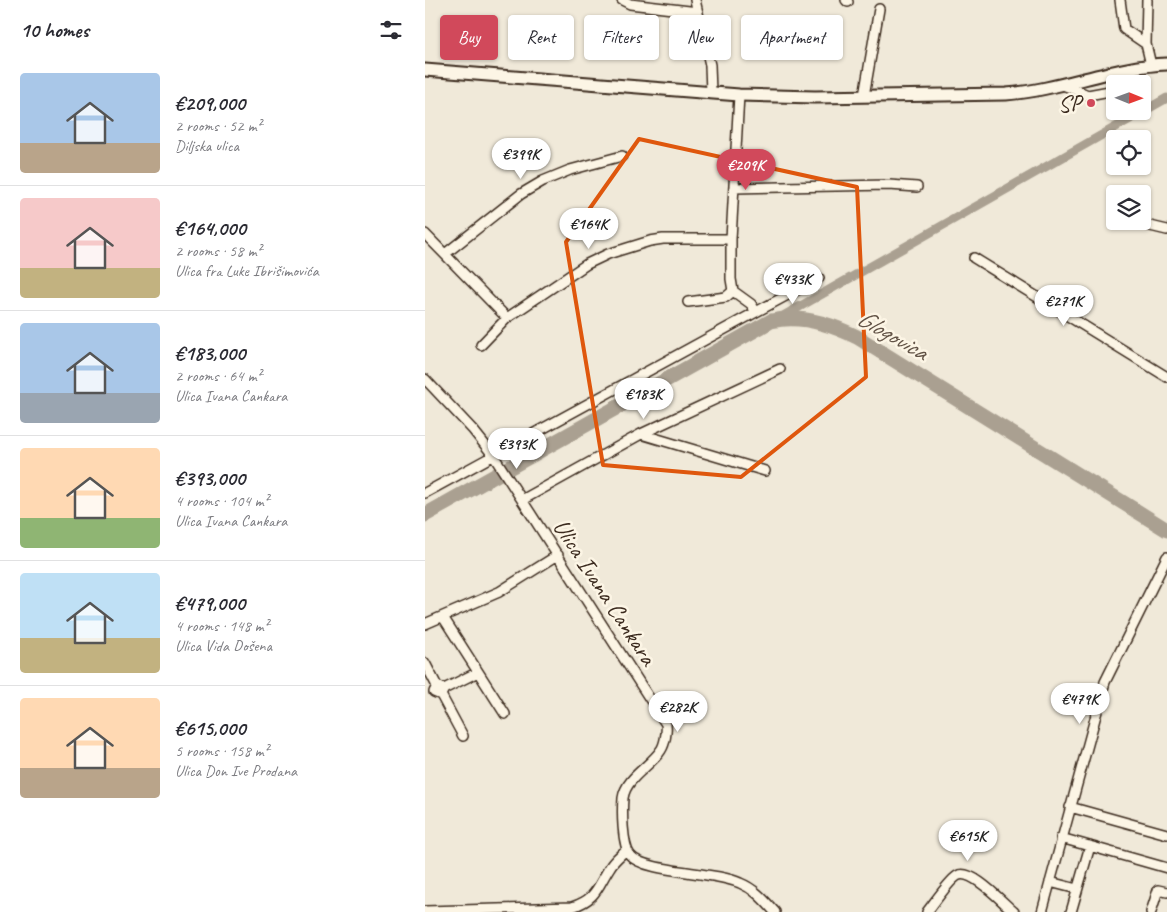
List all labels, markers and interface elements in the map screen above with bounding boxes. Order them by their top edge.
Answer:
chip: Buy [440,15,498,60]
chip: Rent [508,15,574,60]
chip: Filters [584,15,659,60]
chip: New [669,15,731,60]
chip: Apartment [741,15,843,60]
icon: filters [377,16,405,44]
text: 10 homes [20,17,89,43]
north arrow [1106,75,1151,120]
map controls [1106,75,1151,230]
place label: SP [1058,88,1084,118]
text: €209,000 [175,90,245,116]
icon: home [60,93,120,153]
marker: SP [1085,97,1097,109]
text: 2 rooms · 52 m² [175,116,261,136]
button: locate [1106,130,1151,175]
text: Diljska ulica [175,136,239,156]
pin: €399K [486,138,556,180]
text: €399K [503,144,539,164]
pin: €209K [711,148,781,191]
text: €209K [728,155,764,175]
button: layers [1106,185,1151,230]
pin: €164K [554,208,624,250]
text: €164K [570,214,608,234]
text: €164,000 [175,215,246,241]
icon: home [60,218,120,278]
text: 2 rooms · 58 m² [175,241,261,261]
text: Ulica fra Luke Ibrišimovića [175,261,319,281]
pin: €433K [758,262,828,305]
text: €433K [775,269,811,289]
pin: €271K [1029,284,1099,327]
text: €271K [1046,291,1082,311]
water label: Glogovica [852,302,935,369]
text: €183,000 [175,340,245,366]
icon: home [60,343,120,403]
text: 2 rooms · 64 m² [175,366,261,386]
pin: €183K [609,378,679,420]
text: €183K [626,384,662,404]
text: Ulica Ivana Cankara [175,386,287,406]
pin: €393K [482,428,552,470]
text: €393K [499,434,535,454]
text: €393,000 [175,465,245,491]
icon: home [60,468,120,528]
text: 4 rooms · 104 m² [175,491,269,511]
text: Ulica Ivana Cankara [175,511,287,531]
street label: Ulica Ivana Cankara [547,513,664,672]
text: €479,000 [175,590,245,616]
icon: home [60,593,120,653]
text: 4 rooms · 148 m² [175,616,269,636]
text: Ulica Vida Došena [175,636,272,656]
pin: €479K [1045,682,1115,725]
text: €479K [1062,689,1098,709]
pin: €282K [643,690,713,733]
text: €282K [660,697,696,717]
text: €615,000 [175,715,245,741]
icon: home [60,718,120,778]
text: 5 rooms · 158 m² [175,741,269,761]
text: Ulica Don Ive Prodana [175,761,297,781]
pin: €615K [933,820,1003,862]
text: €615K [949,826,987,846]

